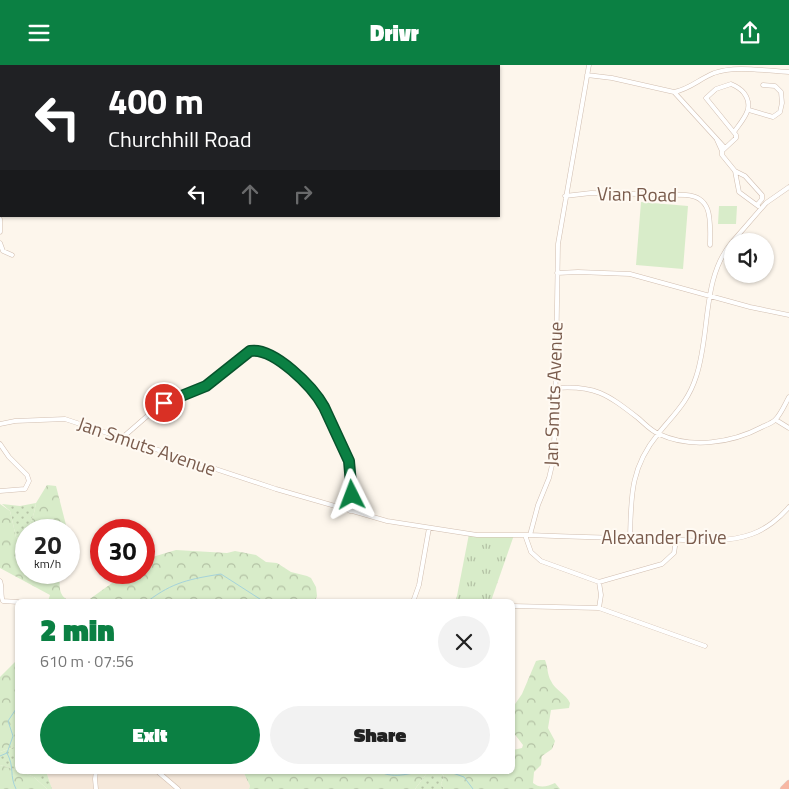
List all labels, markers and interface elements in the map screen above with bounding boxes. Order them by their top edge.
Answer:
text: Drivr [370,16,419,50]
icon: menu [25,19,53,47]
icon: share [736,19,764,47]
text: 400 m [108,74,204,128]
icon: left [25,85,90,150]
text: Churchhill Road [108,122,252,156]
street label: Vian Road [597,178,677,209]
icon: left [183,180,211,208]
icon: ahead [236,180,264,208]
icon: right [289,180,317,208]
map controls [724,233,774,283]
button: sound [724,233,774,283]
street label: Jan Smuts Avenue [535,321,570,467]
pin [143,382,185,424]
icon: arrive [150,389,178,417]
street label: Jan Smuts Avenue [74,408,220,483]
position arrow [325,468,377,520]
speed limit sign: 30 [90,519,155,584]
street label: Alexander Drive [601,522,727,551]
text: 20 [33,526,62,564]
text: km/h [34,554,61,573]
text: 2 min [40,607,115,653]
button: close [438,616,490,668]
text: 610 m · 07:56 [40,649,134,673]
button: Exit [40,706,260,764]
button: Share [270,706,490,764]

